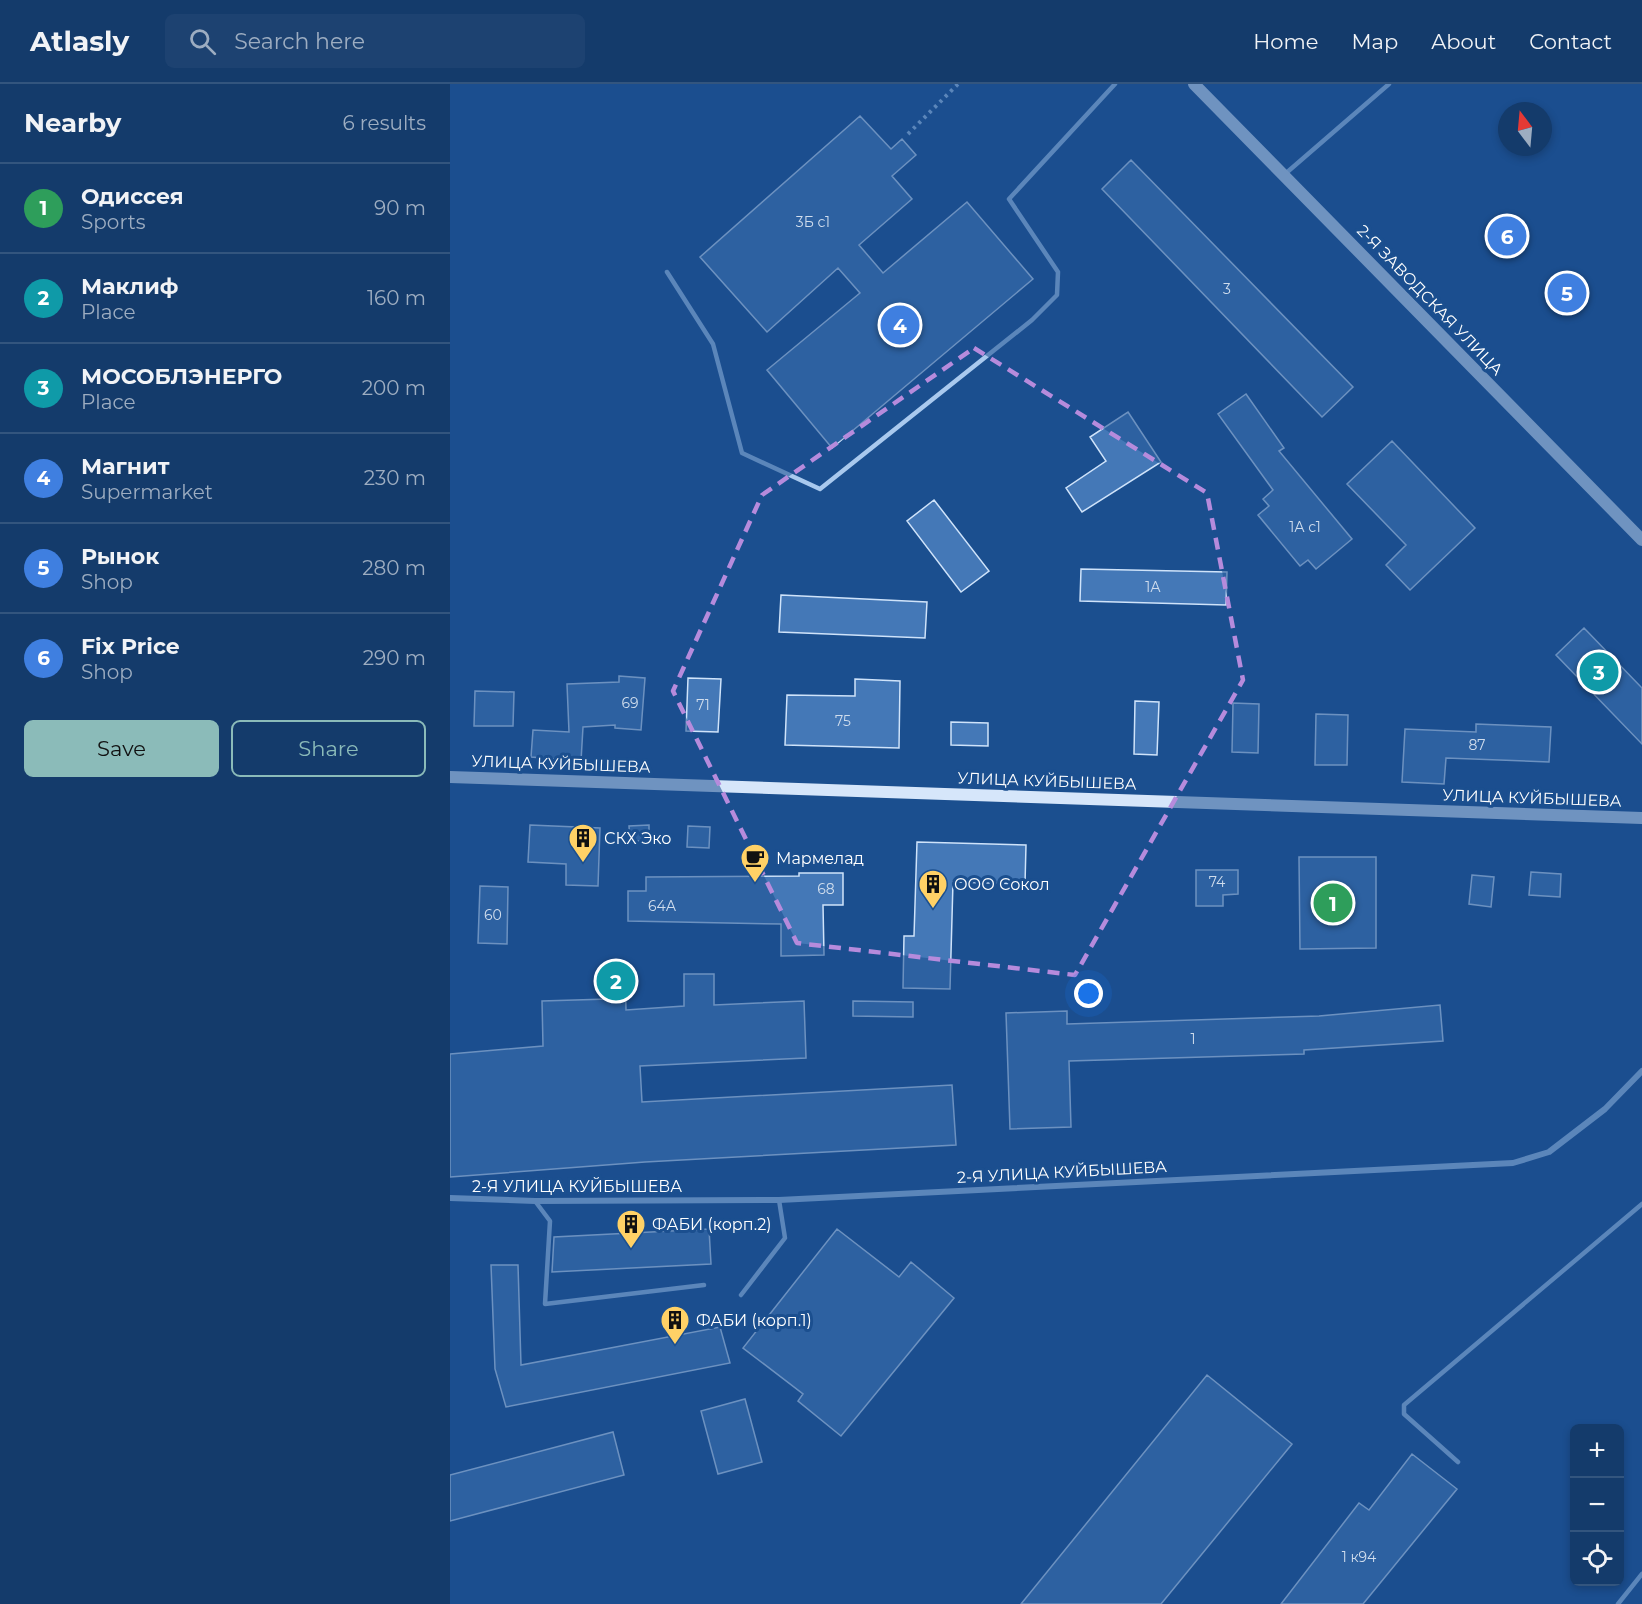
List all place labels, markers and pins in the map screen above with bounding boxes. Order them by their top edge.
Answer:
pin: 6 [1488,214,1526,258]
pin: 5 [1548,270,1586,316]
pin: 4 [880,302,920,348]
pin: 3 [1580,650,1618,694]
building icon: СКХ Эко [567,822,599,864]
place label: СКХ Эко [604,829,671,848]
cafe icon: Мармелад [739,842,771,884]
place label: Мармелад [776,849,864,868]
building icon: ООО Сокол [917,868,949,910]
place label: ООО Сокол [954,875,1050,894]
pin: 1 [1314,880,1352,926]
pin: 2 [596,958,636,1004]
building icon: ФАБИ (корп.2) [615,1208,647,1250]
place label: ФАБИ (корп.2) [652,1215,772,1234]
building icon: ФАБИ (корп.1) [659,1304,691,1346]
place label: ФАБИ (корп.1) [696,1311,812,1330]

